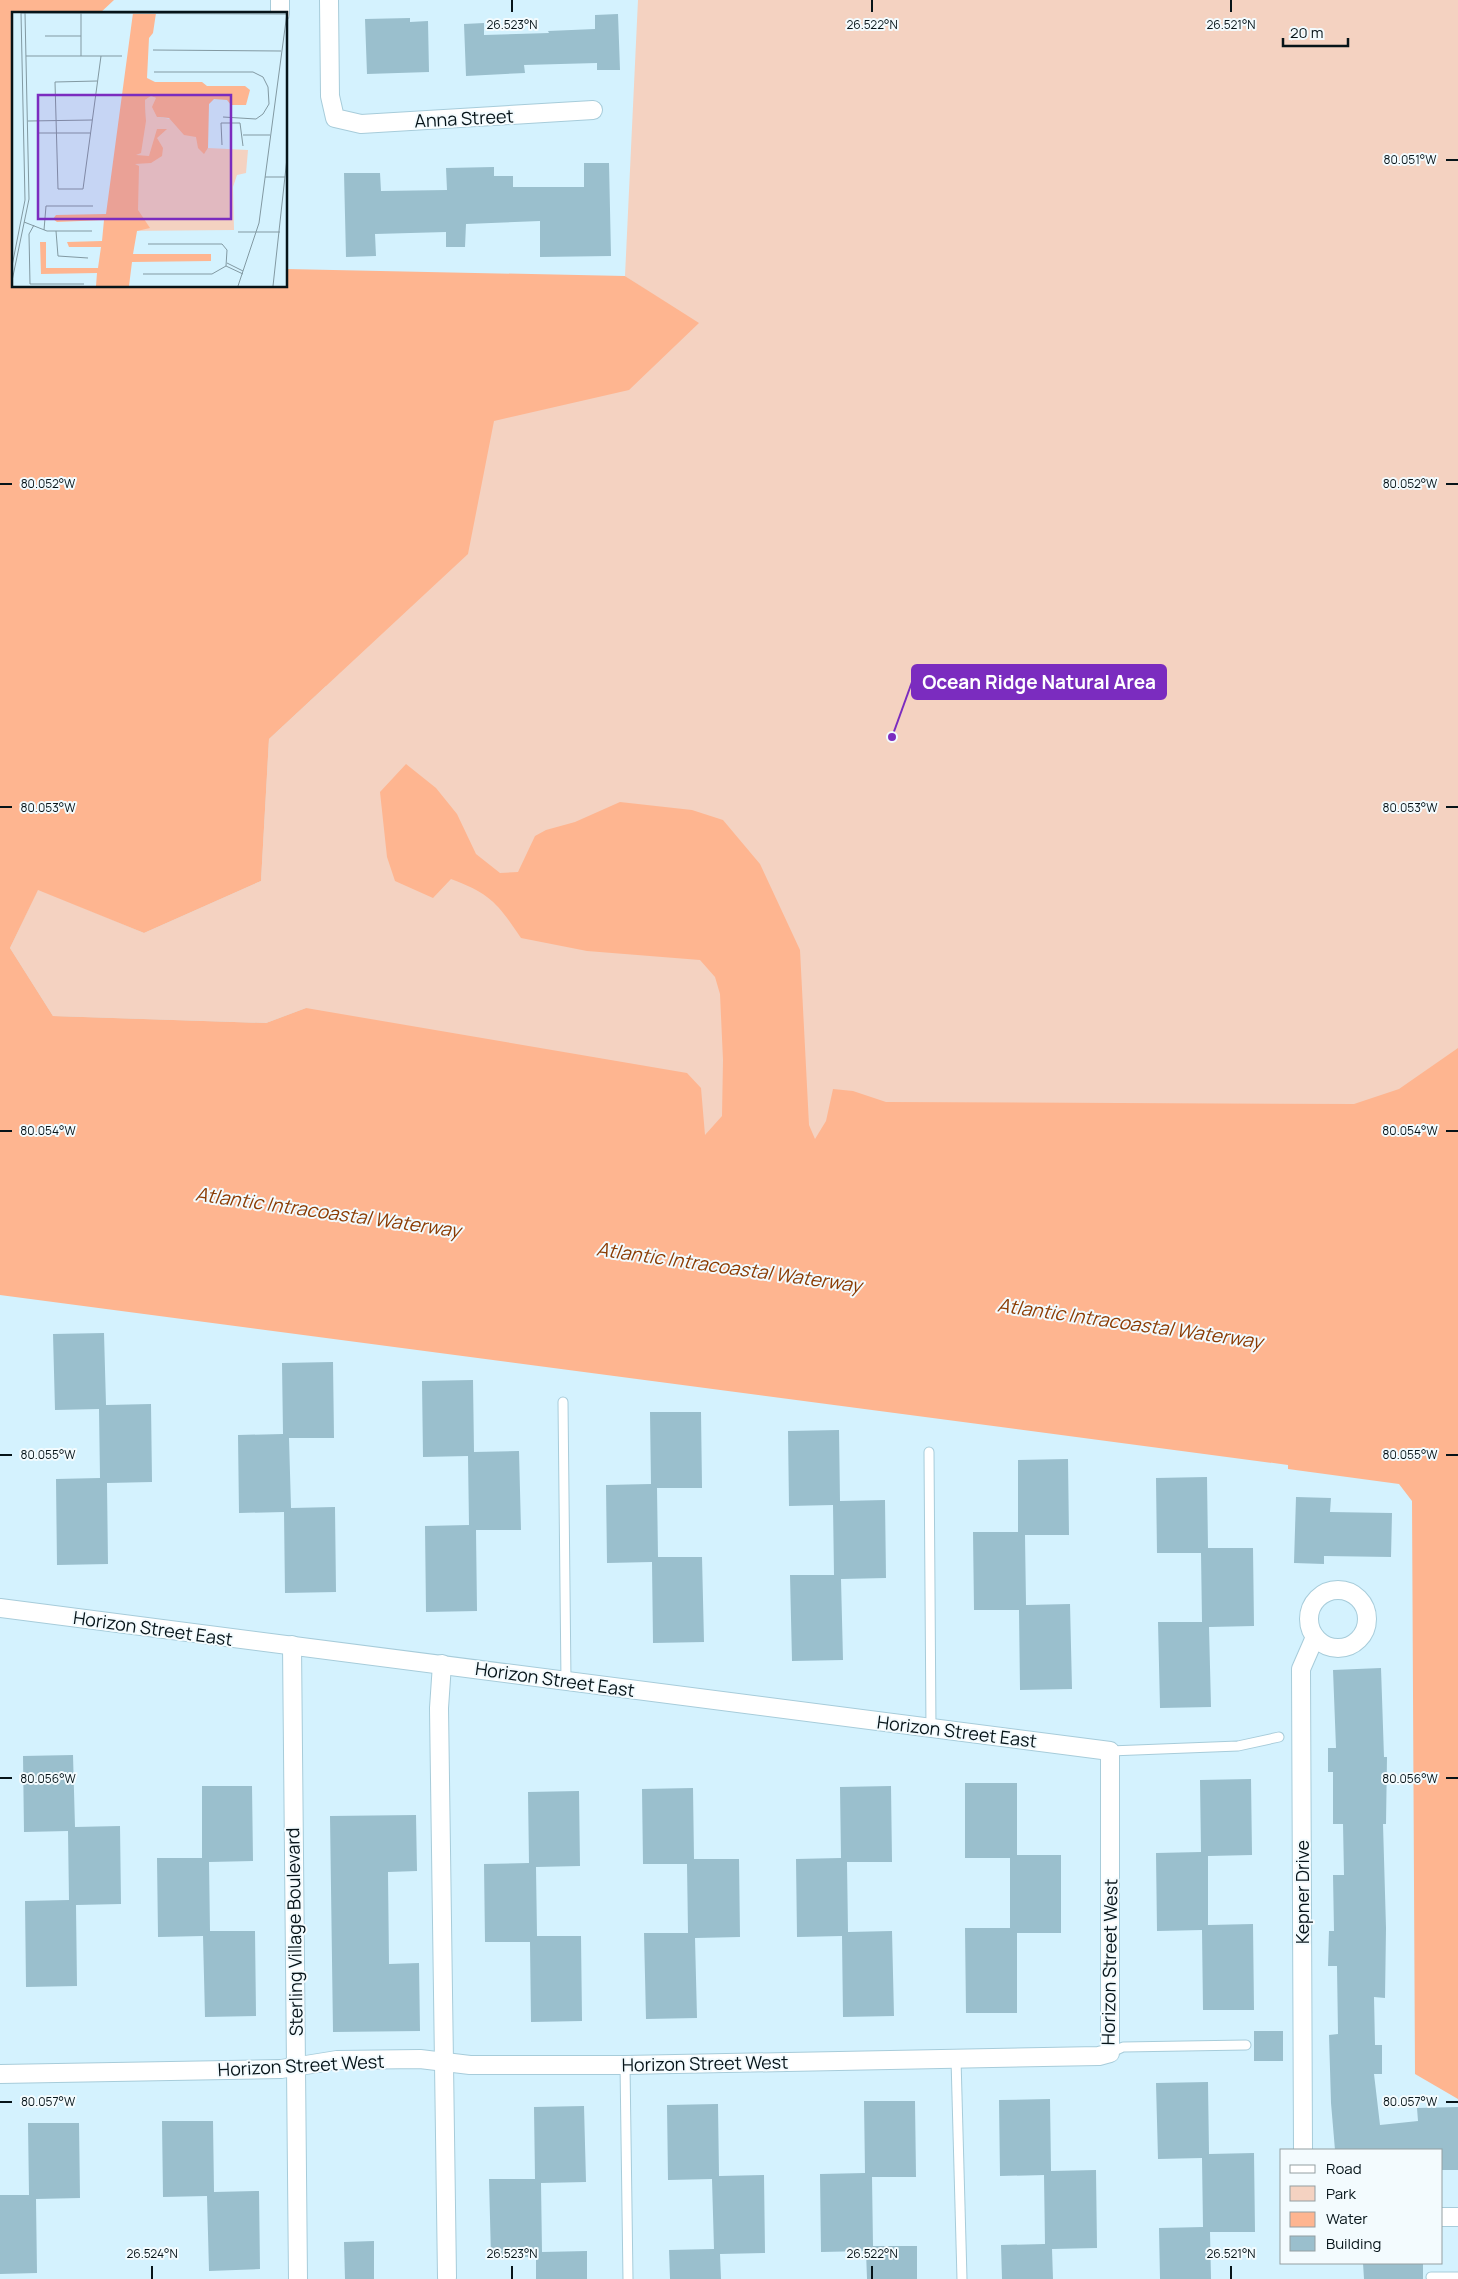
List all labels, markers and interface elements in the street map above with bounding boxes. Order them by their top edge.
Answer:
inset map [12,12,288,288]
scale bar [1283,15,1348,47]
text: 26.523°N [486,16,538,33]
text: 26.522°N [846,16,898,33]
text: 26.521°N [1206,16,1256,33]
text: 20 m [1290,22,1323,43]
street label: Anna Street [414,103,514,133]
text: 80.051°W [1384,151,1437,168]
text: 80.052°W [21,475,76,492]
text: 80.052°W [1383,475,1438,492]
callout: Ocean Ridge Natural Area [912,665,1166,699]
text: Ocean Ridge Natural Area [922,669,1156,695]
text: 80.053°W [21,799,76,816]
text: 80.053°W [1383,799,1438,816]
text: 80.054°W [20,1122,76,1139]
text: 80.054°W [1382,1122,1438,1139]
water label: Atlantic Intracoastal Waterway [194,1181,465,1244]
water label: Atlantic Intracoastal Waterway [595,1236,866,1299]
water label: Atlantic Intracoastal Waterway [996,1292,1267,1355]
text: 80.055°W [20,1446,76,1463]
text: 80.055°W [1382,1446,1438,1463]
street label: Horizon Street East [72,1605,234,1651]
street label: Horizon Street East [474,1656,636,1702]
street label: Horizon Street East [876,1709,1038,1753]
text: 80.056°W [20,1770,77,1787]
text: 80.056°W [1382,1770,1439,1787]
street label: Sterling Village Boulevard [280,1828,308,2036]
street label: Kepner Drive [1290,1840,1314,1944]
street label: Horizon Street West [1096,1878,1122,2046]
street label: Horizon Street West [217,2049,385,2081]
street label: Horizon Street West [621,2050,789,2076]
text: 80.057°W [21,2093,76,2110]
text: 80.057°W [1383,2093,1438,2110]
legend [1280,2149,1443,2264]
text: Road [1326,2158,1362,2179]
text: Park [1326,2183,1356,2204]
text: Water [1326,2208,1368,2229]
text: Building [1326,2233,1381,2254]
text: 26.524°N [126,2245,178,2262]
text: 26.523°N [486,2245,538,2262]
text: 26.522°N [846,2245,898,2262]
text: 26.521°N [1206,2245,1256,2262]

